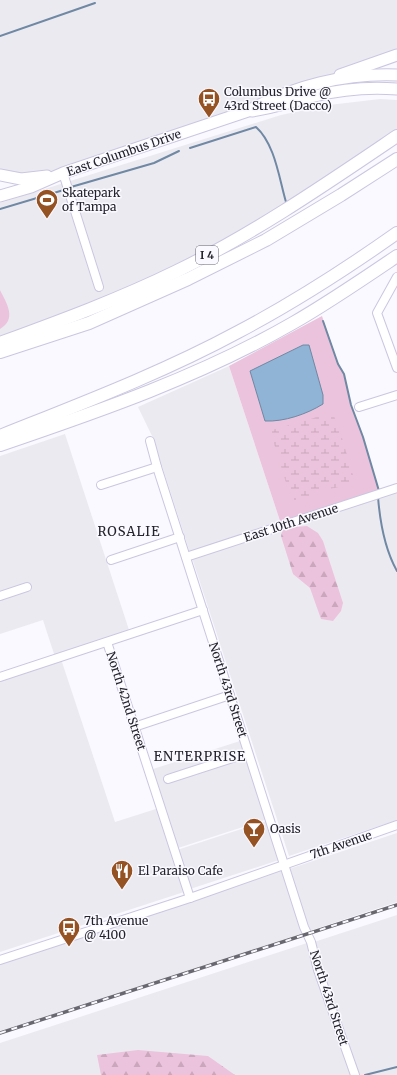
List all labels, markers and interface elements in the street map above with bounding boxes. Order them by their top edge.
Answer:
place label: Columbus Drive @ 43rd Street (Dacco) [224,84,332,113]
bus stop icon: Columbus Drive @ 43rd Street (Dacco) [196,86,222,119]
street label: East Columbus Drive [65,126,183,179]
place label: Skatepark of Tampa [62,185,121,214]
sports icon: Skatepark of Tampa [34,187,60,220]
road number: I 4 [196,246,218,264]
street label: East 10th Avenue [242,500,340,545]
district label: ROSALIE [98,523,160,540]
street label: North 43rd Street [206,640,251,740]
street label: North 42nd Street [103,649,150,753]
district label: ENTERPRISE [154,748,246,765]
bar icon: Oasis [241,816,267,849]
place label: Oasis [270,821,301,836]
street label: 7th Avenue [308,827,374,862]
restaurant icon: El Paraiso Cafe [109,858,135,891]
place label: El Paraiso Cafe [138,863,223,878]
place label: 7th Avenue @ 4100 [84,913,148,942]
bus stop icon: 7th Avenue @ 4100 [56,915,82,948]
street label: North 43rd Street [307,948,352,1048]

